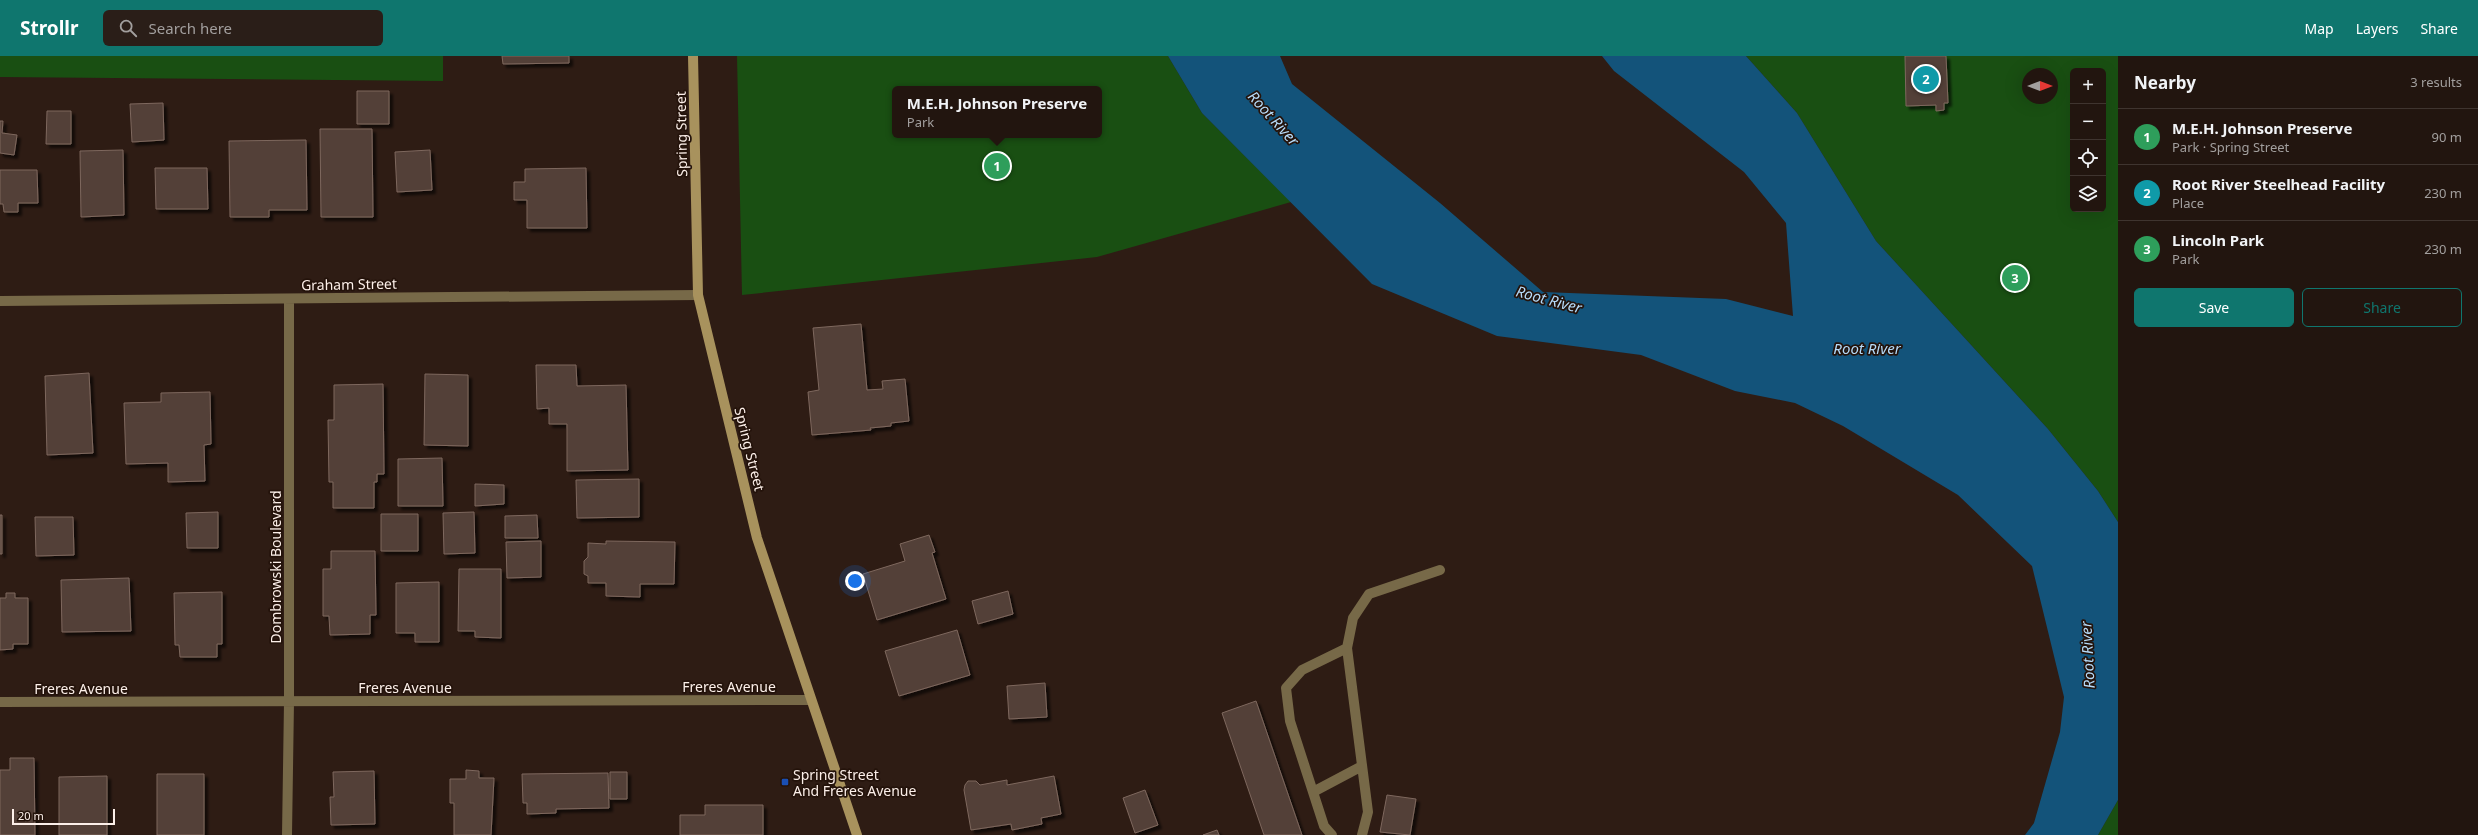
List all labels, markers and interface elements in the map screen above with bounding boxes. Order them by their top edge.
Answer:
search box [103,10,383,46]
text: Strollr [20,15,79,41]
icon: search [117,17,139,39]
text: Search here [149,18,232,38]
text: Map [2305,19,2334,38]
text: Layers [2356,19,2398,38]
text: Share [2420,19,2458,38]
pin: 2 [1913,64,1939,94]
north arrow [2022,68,2058,104]
map controls [2070,68,2106,212]
button: + [2070,68,2106,104]
text: Nearby [2134,71,2196,94]
text: 3 results [2410,73,2462,91]
popup [892,86,1102,138]
water label: Root River [1244,86,1305,150]
street label: Spring Street [671,91,691,177]
text: M.E.H. Johnson Preserve [907,93,1087,113]
button: − [2070,104,2106,140]
text: Park [907,113,934,131]
text: M.E.H. Johnson Preserve [2172,118,2352,138]
text: 1 [2143,128,2151,146]
text: 90 m [2432,128,2462,146]
text: Park · Spring Street [2172,138,2289,156]
button: locate [2070,140,2106,176]
pin: 1 [984,151,1010,181]
text: Root River Steelhead Facility [2172,174,2385,194]
button: layers [2070,176,2106,212]
text: 2 [2143,184,2151,202]
text: 230 m [2424,184,2462,202]
text: Place [2172,194,2204,212]
text: Lincoln Park [2172,230,2264,250]
text: 3 [2143,240,2151,258]
text: 230 m [2424,240,2462,258]
text: Park [2172,250,2199,268]
pin: 3 [2002,263,2028,293]
street label: Graham Street [301,274,397,294]
water label: Root River [1514,281,1585,318]
button: Save [2134,288,2294,327]
button: Share [2302,288,2462,327]
water label: Root River [1833,338,1902,358]
street label: Spring Street [730,405,770,493]
street label: Dombrowski Boulevard [266,490,285,644]
your location [845,571,865,591]
water label: Root River [2075,620,2099,689]
street label: Freres Avenue [682,677,776,696]
street label: Freres Avenue [358,678,452,697]
street label: Freres Avenue [34,679,128,698]
place label: Spring Street And Freres Avenue [793,765,917,800]
marker: Spring Street And Freres Avenue [780,777,790,787]
scale bar [12,807,115,826]
text: 20 m [18,808,44,823]

